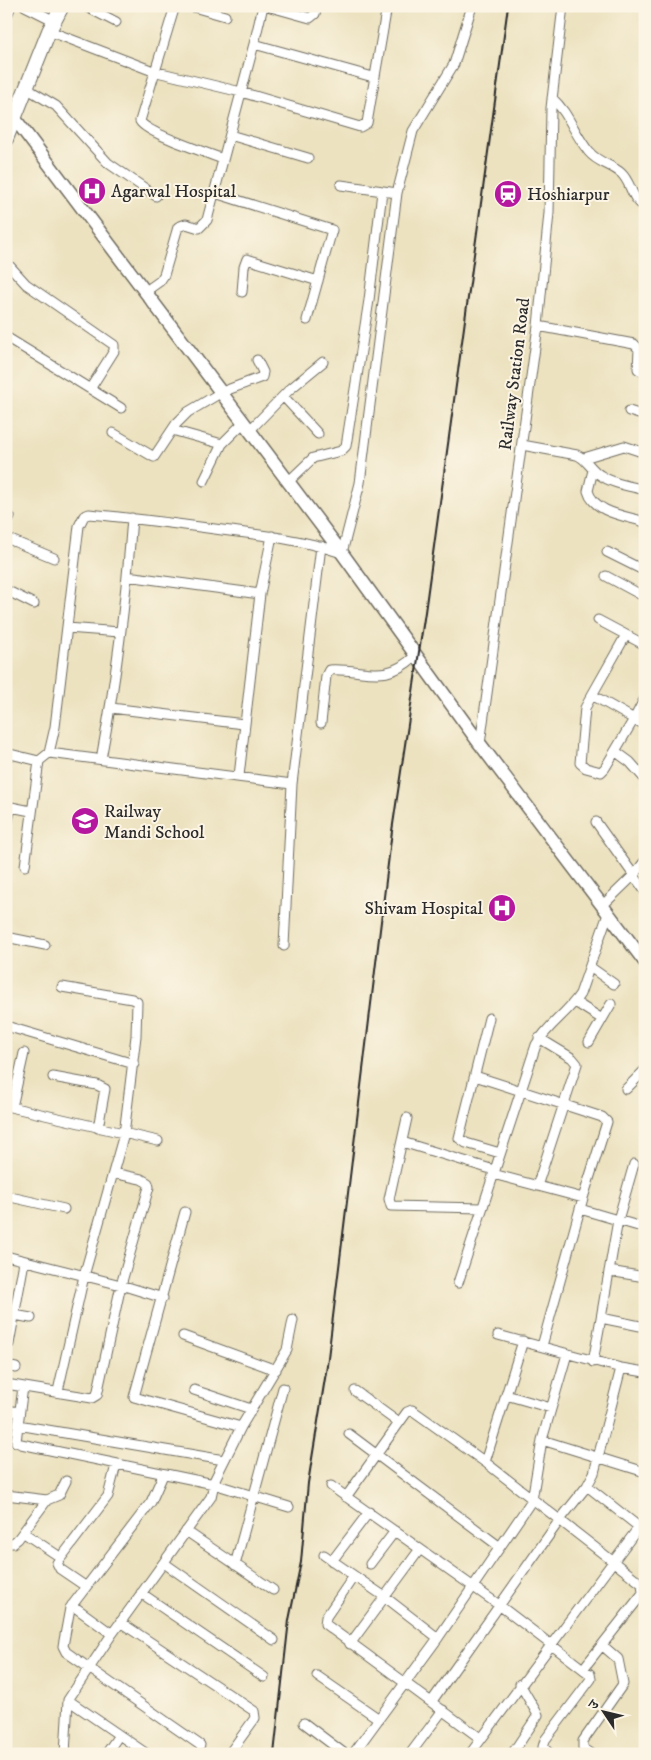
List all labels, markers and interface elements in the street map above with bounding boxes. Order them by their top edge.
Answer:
hospital icon: Agarwal Hospital [77,176,107,206]
station icon: Hoshiarpur [493,179,523,209]
place label: Agarwal Hospital [111,181,237,203]
place label: Hoshiarpur [527,184,610,206]
street label: Railway Station Road [495,297,535,452]
place label: Railway Mandi School [104,801,205,844]
school or university icon: Railway Mandi School [70,806,100,836]
hospital icon: Shivam Hospital [487,893,517,923]
place label: Shivam Hospital [364,898,484,920]
north arrow [578,1688,628,1738]
text: उ [584,1696,604,1714]

